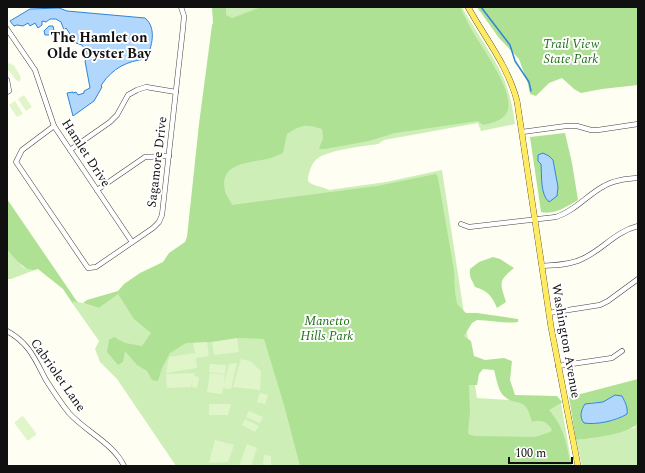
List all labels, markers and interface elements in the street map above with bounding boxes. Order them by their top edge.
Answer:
district label: The Hamlet on Olde Oyster Bay [47,27,152,64]
park label: Trail View State Park [543,34,599,69]
street label: Hamlet Drive [56,115,116,191]
street label: Sagamore Drive [141,115,173,209]
street label: Washington Avenue [546,282,586,400]
park label: Manetto Hills Park [301,311,353,346]
street label: Cabriolet Lane [25,334,91,416]
scale bar [509,439,572,465]
text: 100 m [515,444,546,463]

